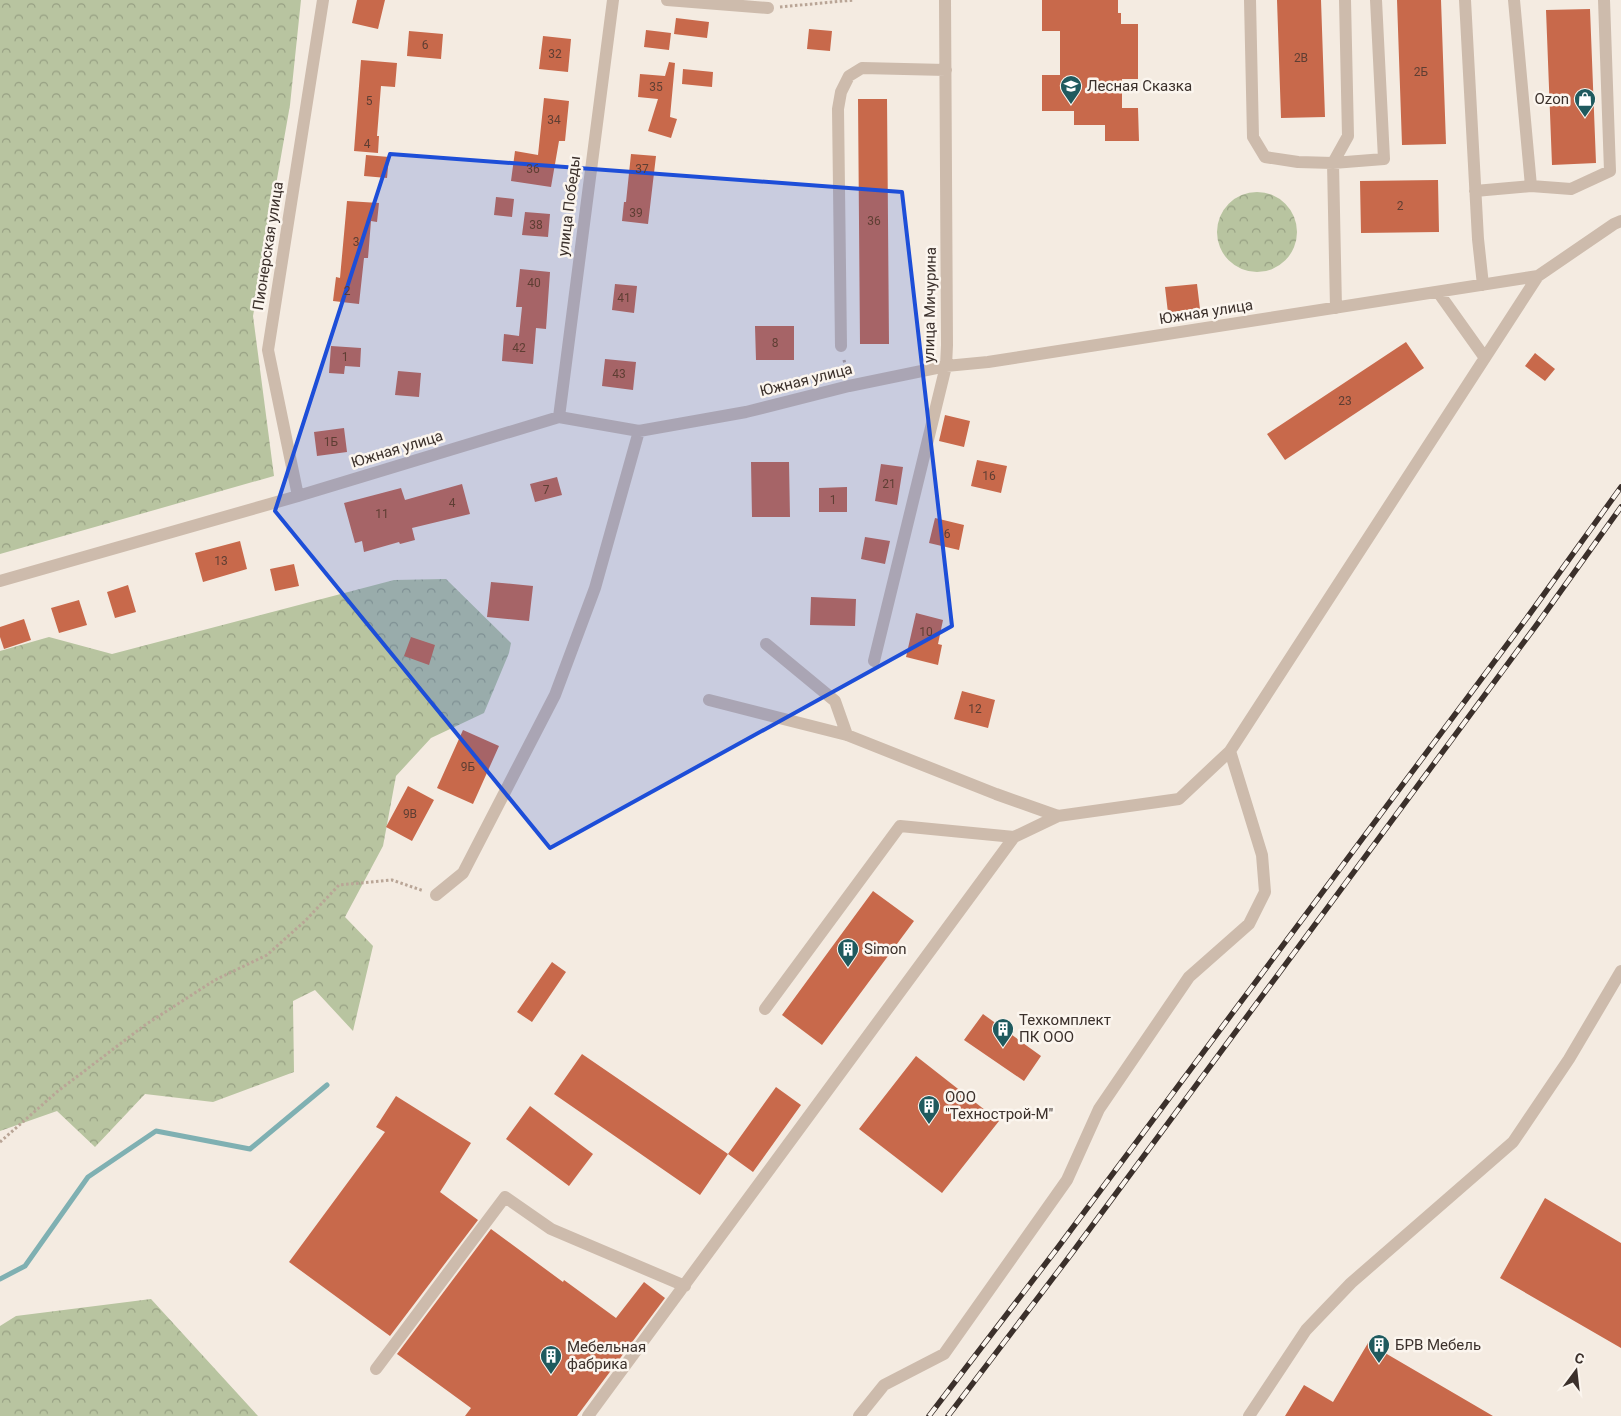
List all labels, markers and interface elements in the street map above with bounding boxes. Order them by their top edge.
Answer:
house number: 6 [422,38,429,52]
house number: 32 [548,47,562,61]
house number: 2В [1294,51,1308,65]
house number: 2Б [1414,65,1429,79]
school or university icon: Лесная Сказка [1059,74,1083,105]
place label: Лесная Сказка [1087,77,1192,95]
house number: 35 [649,80,663,94]
shop icon: Ozon [1573,87,1597,118]
place label: Ozon [1535,90,1569,108]
house number: 5 [366,94,373,108]
house number: 34 [547,113,561,127]
house number: 4 [364,137,371,151]
street label: улица Победы [554,155,584,257]
house number: 36 [526,162,540,176]
house number: 37 [635,162,649,176]
street label: Пионерская улица [249,180,287,312]
house number: 2 [1397,199,1404,213]
house number: 39 [629,206,643,220]
house number: 36 [867,214,881,228]
house number: 38 [529,218,543,232]
house number: 3 [353,235,359,249]
street label: улица Мичурина [920,247,940,363]
house number: 40 [527,276,541,290]
house number: 2 [344,284,351,298]
house number: 41 [617,291,631,305]
street label: Южная улица [1158,296,1254,328]
house number: 8 [772,336,779,350]
house number: 42 [512,341,526,355]
house number: 1 [342,350,348,364]
street label: Южная улица [758,360,854,400]
house number: 43 [612,367,626,381]
house number: 23 [1338,394,1352,408]
street label: Южная улица [349,427,445,471]
house number: 1Б [324,435,339,449]
house number: 16 [982,469,996,483]
house number: 21 [882,477,896,491]
house number: 7 [543,483,550,497]
house number: 1 [830,493,836,507]
house number: 4 [449,496,456,510]
house number: 11 [375,507,389,521]
house number: 6 [944,527,951,541]
house number: 13 [214,554,228,568]
house number: 10 [919,625,933,639]
house number: 12 [968,702,982,716]
house number: 9Б [461,760,476,774]
house number: 9В [403,807,417,821]
building icon: Simon [836,937,860,968]
place label: Simon [864,940,907,958]
place label: Техкомплект ПК ООО [1019,1011,1111,1046]
building icon: Техкомплект ПК ООО [991,1017,1015,1048]
place label: ООО "Технострой-М" [945,1088,1054,1123]
building icon: ООО "Технострой-М" [917,1094,941,1125]
building icon: БРВ Мебель [1367,1333,1391,1364]
place label: БРВ Мебель [1395,1336,1481,1354]
place label: Мебельная фабрика [567,1338,646,1373]
building icon: Мебельная фабрика [539,1344,563,1375]
north arrow [1551,1346,1601,1396]
text: С [1573,1350,1586,1367]

